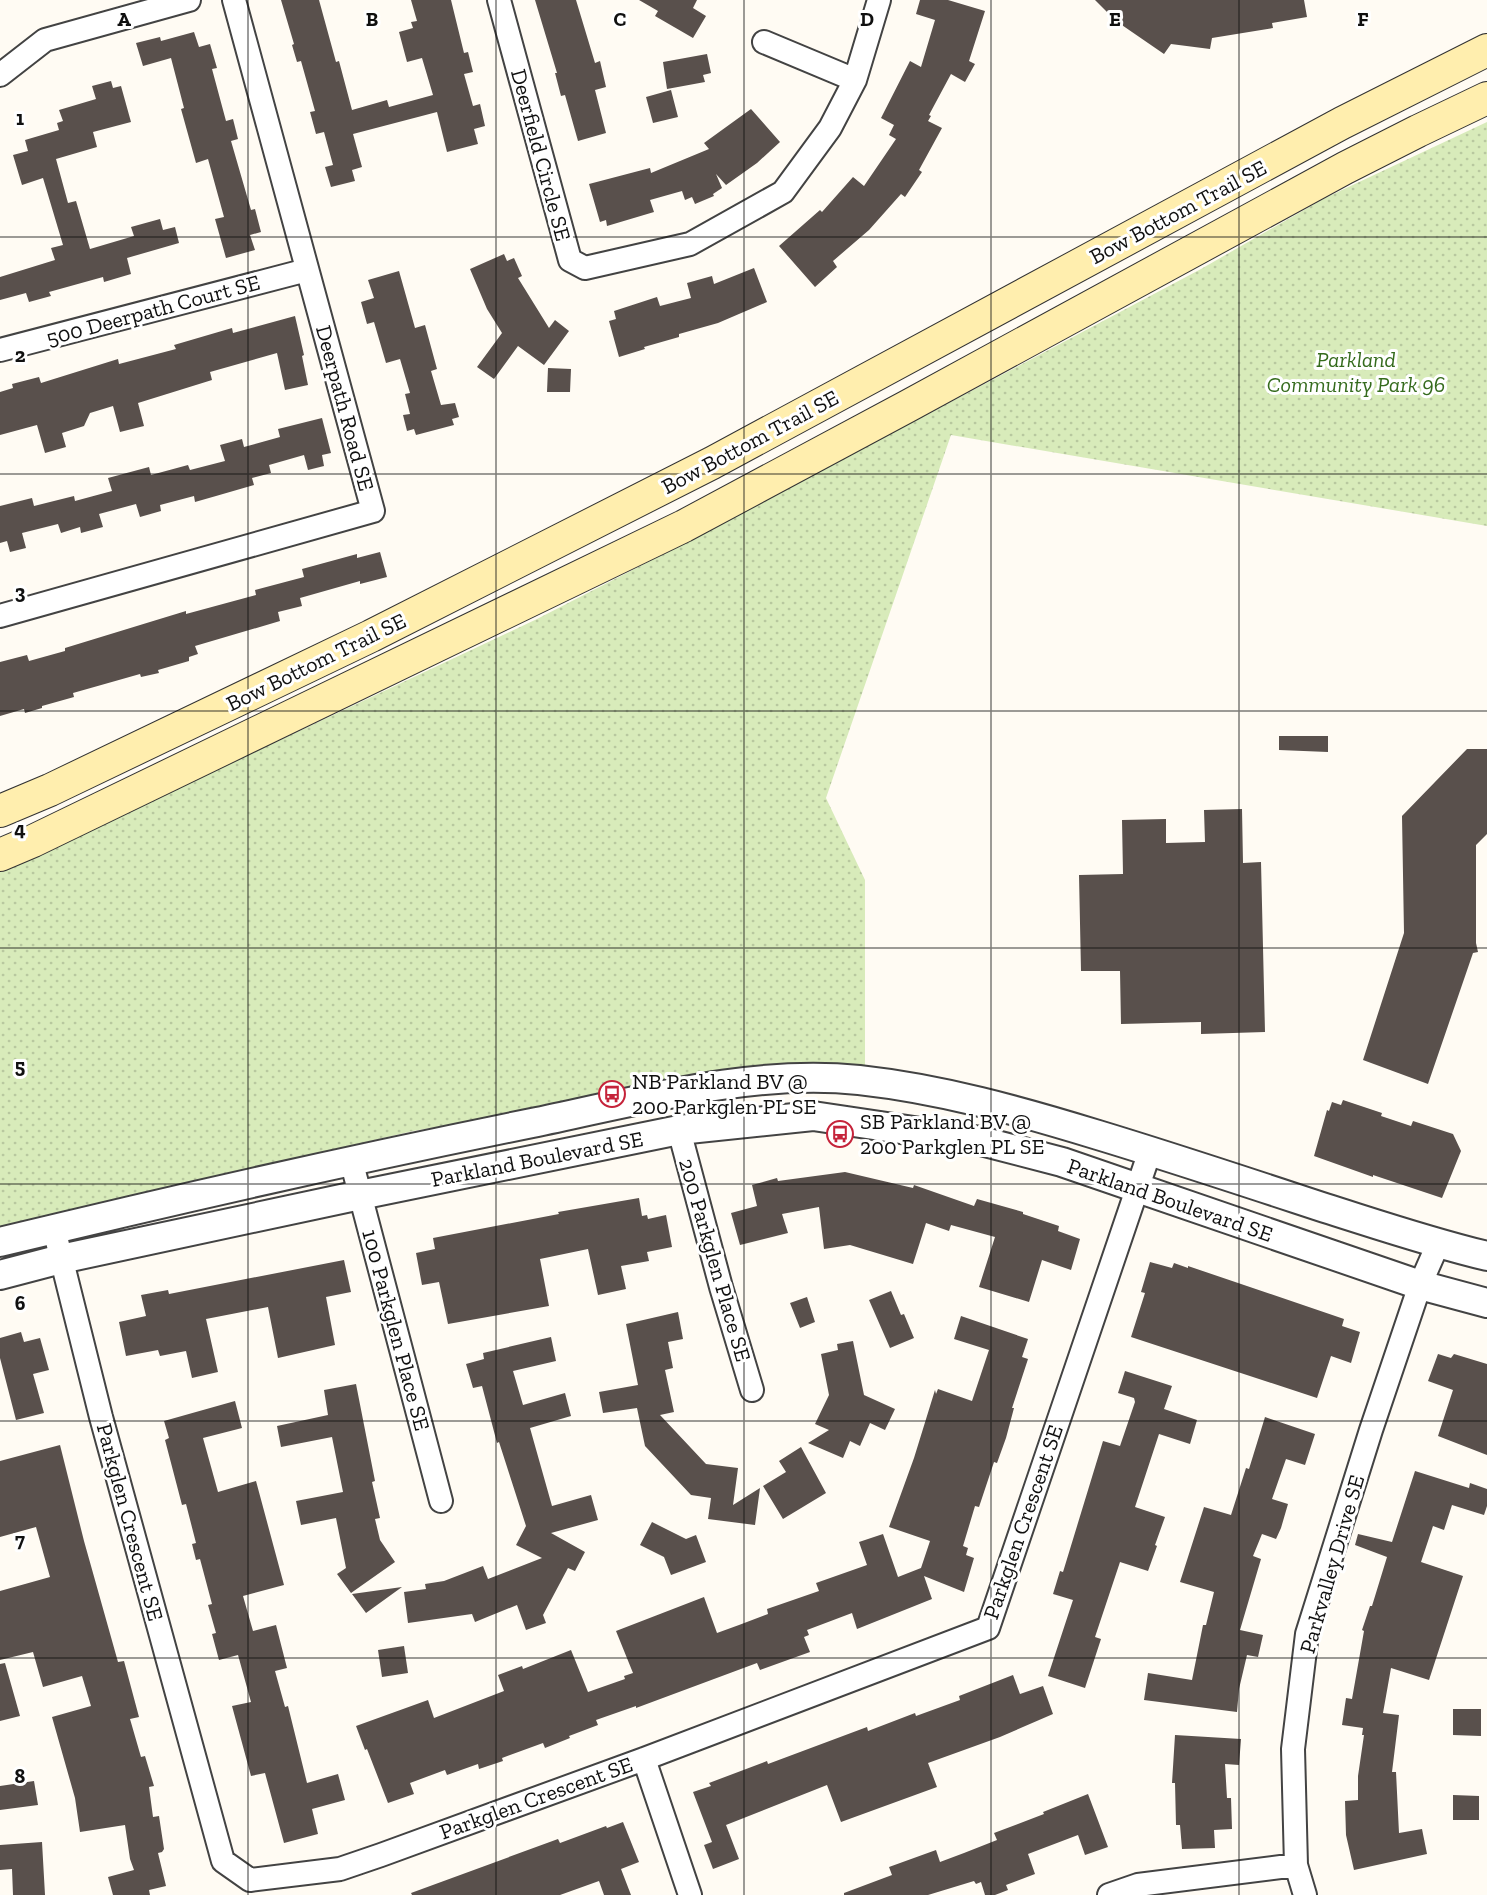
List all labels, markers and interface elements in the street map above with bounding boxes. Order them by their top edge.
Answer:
text: A [117,7,131,31]
text: B [366,7,378,31]
text: C [614,7,627,31]
text: D [860,7,874,31]
text: E [1109,7,1121,31]
text: F [1357,7,1369,31]
street label: Deerfield Circle SE [505,66,577,244]
text: 1 [16,106,24,130]
street label: Bow Bottom Trail SE [1085,154,1271,270]
street label: 500 Deerpath Court SE [43,269,263,351]
street label: Deerpath Road SE [310,322,380,494]
text: 2 [15,343,26,367]
park label: Parkland Community Park 96 [1267,346,1445,398]
street label: Bow Bottom Trail SE [657,384,843,500]
text: 3 [15,580,26,604]
street label: Bow Bottom Trail SE [222,607,410,717]
text: 4 [14,817,26,841]
text: 5 [15,1054,25,1078]
place label: NB Parkland BV @ 200 Parkglen PL SE [632,1068,816,1120]
bus stop icon: NB Parkland BV @ 200 Parkglen PL SE [597,1079,627,1109]
place label: SB Parkland BV @ 200 Parkglen PL SE [860,1108,1044,1160]
bus stop icon: SB Parkland BV @ 200 Parkglen PL SE [825,1119,855,1149]
street label: Parkland Boulevard SE [429,1125,645,1193]
street label: Parkland Boulevard SE [1064,1152,1276,1248]
street label: 200 Parkglen Place SE [673,1155,757,1365]
street label: 100 Parkglen Place SE [356,1226,436,1434]
text: 6 [15,1291,26,1315]
street label: Parkglen Crescent SE [91,1420,169,1624]
street label: Parkglen Crescent SE [977,1421,1069,1623]
street label: Parkvalley Drive SE [1294,1472,1370,1656]
text: 7 [15,1528,25,1552]
street label: Parkglen Crescent SE [436,1751,636,1845]
text: 8 [15,1764,26,1788]

